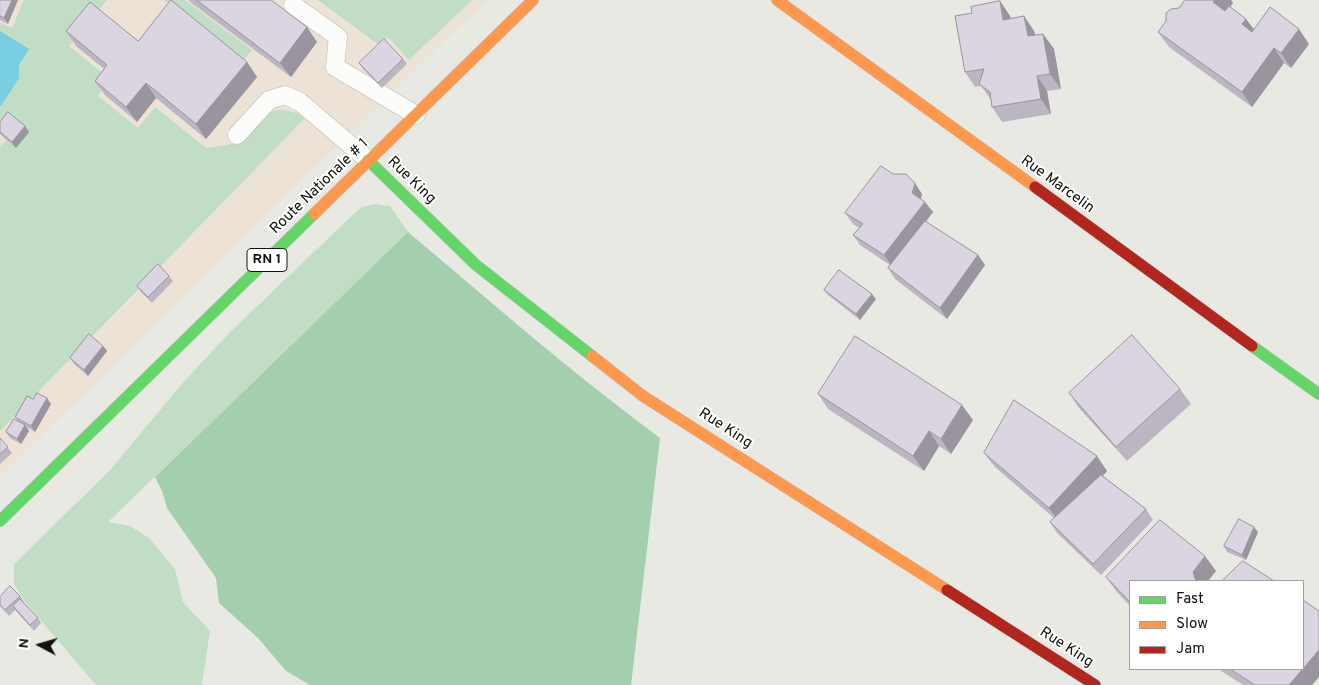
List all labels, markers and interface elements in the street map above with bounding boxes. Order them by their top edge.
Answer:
street label: Route Nationale # 1 [267,135,373,239]
street label: Rue Marcelin [1017,152,1097,218]
street label: Rue King [383,153,439,209]
road number: RN 1 [247,248,287,272]
street label: Rue King [695,405,755,453]
legend [1129,580,1304,670]
text: Fast [1176,590,1204,609]
text: Slow [1176,615,1208,634]
north arrow [15,620,65,670]
street label: Rue King [1036,624,1096,672]
text: N [16,637,34,649]
text: Jam [1176,640,1205,659]

